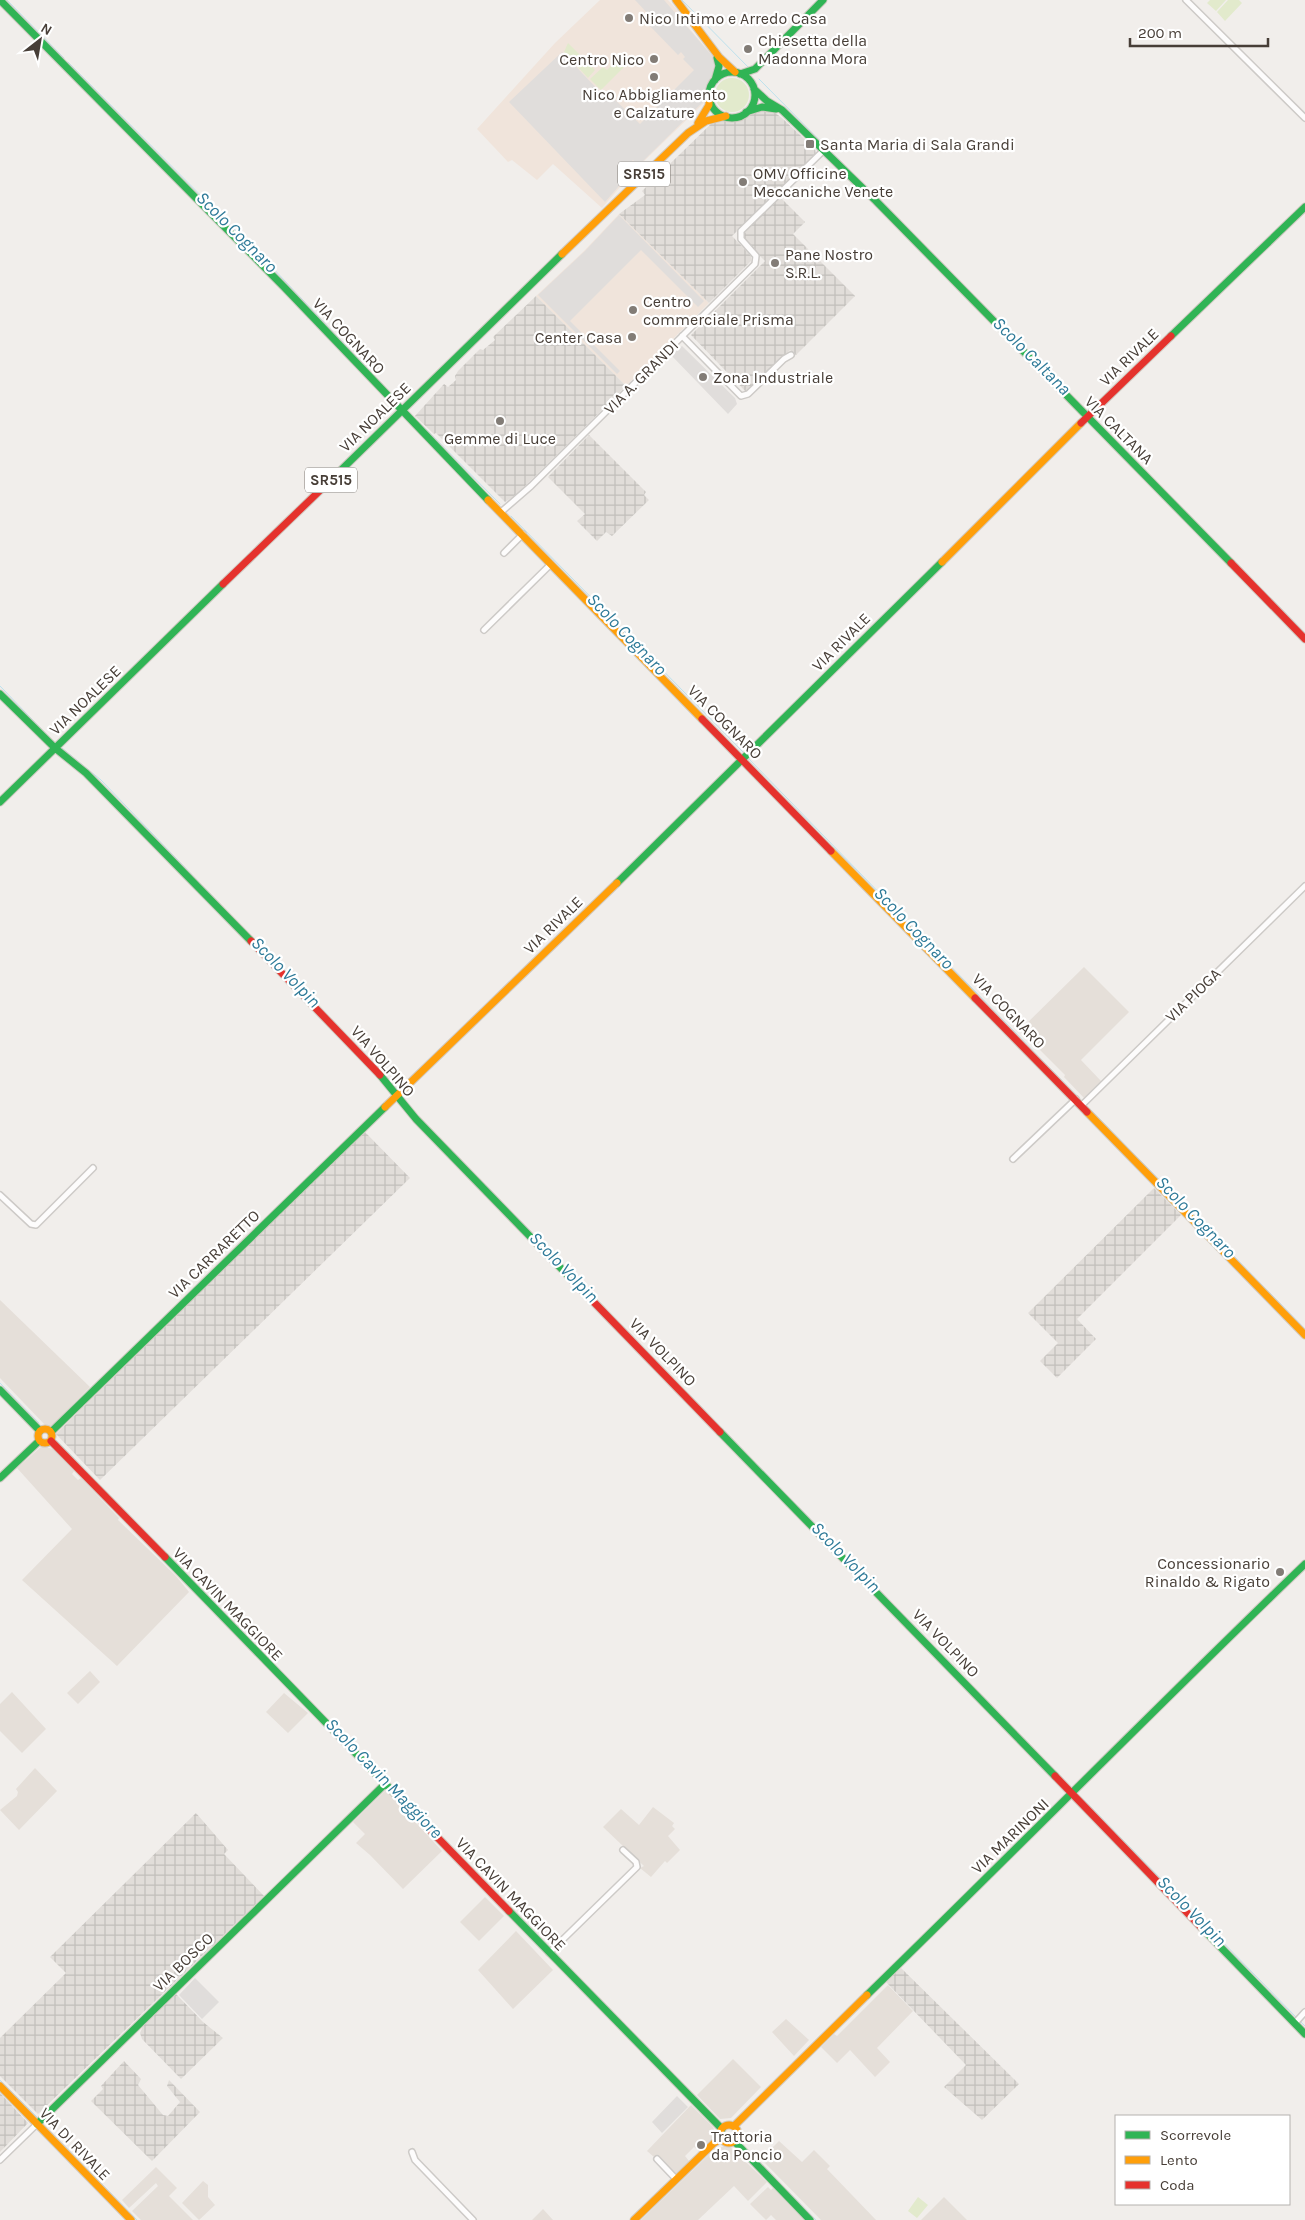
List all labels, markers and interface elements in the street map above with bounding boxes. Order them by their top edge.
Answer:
place label: Nico Intimo e Arredo Casa [639,9,827,28]
marker: Nico Intimo e Arredo Casa [623,12,635,24]
north arrow [15,15,65,65]
scale bar [1130,15,1268,47]
text: N [38,19,55,39]
text: 200 m [1138,24,1182,42]
place label: Chiesetta della Madonna Mora [758,31,867,68]
marker: Chiesetta della Madonna Mora [742,43,754,55]
place label: Centro Nico [559,50,644,69]
marker: Centro Nico [648,53,660,65]
marker: Nico Abbigliamento e Calzature [648,71,660,83]
place label: Nico Abbigliamento e Calzature [582,85,726,122]
place label: Santa Maria di Sala Grandi [820,135,1015,154]
marker: Santa Maria di Sala Grandi [804,138,816,150]
road number: SR515 [618,162,670,186]
place label: OMV Officine Meccaniche Venete [753,164,893,201]
marker: OMV Officine Meccaniche Venete [737,176,749,188]
water label: Scolo Cognaro [192,187,282,277]
place label: Pane Nostro S.R.L. [785,245,873,282]
marker: Pane Nostro S.R.L. [769,257,781,269]
place label: Centro commerciale Prisma [643,292,794,329]
street label: VIA COGNARO [309,294,389,378]
marker: Centro commerciale Prisma [627,304,639,316]
water label: Scolo Caltana [988,312,1076,400]
street label: VIA RIVALE [1095,324,1163,390]
place label: Center Casa [535,328,622,347]
marker: Center Casa [626,331,638,343]
street label: VIA A. GRANDI [600,336,682,418]
place label: Zona Industriale [713,368,833,387]
marker: Zona Industriale [697,371,709,383]
street label: VIA NOALESE [335,378,415,456]
street label: VIA CALTANA [1081,392,1157,468]
marker: Gemme di Luce [494,415,506,427]
place label: Gemme di Luce [444,429,556,448]
road number: SR515 [305,468,357,492]
water label: Scolo Cognaro [582,588,672,680]
street label: VIA RIVALE [808,609,874,675]
street label: VIA NOALESE [45,661,125,739]
street label: VIA COGNARO [684,681,766,763]
water label: Scolo Cognaro [869,882,959,974]
street label: VIA RIVALE [519,892,587,958]
water label: Scolo Volpin [247,932,325,1012]
street label: VIA PIOGA [1161,964,1225,1026]
street label: VIA COGNARO [968,969,1050,1053]
street label: VIA VOLPINO [347,1022,419,1100]
water label: Scolo Cognaro [1151,1171,1241,1263]
street label: VIA CARRARETTO [164,1206,264,1302]
water label: Scolo Volpin [525,1227,603,1307]
street label: VIA VOLPINO [626,1314,700,1390]
water label: Scolo Volpin [807,1517,885,1597]
street label: VIA CAVIN MAGGIORE [169,1543,287,1665]
place label: Concessionario Rinaldo & Rigato [1145,1554,1270,1591]
marker: Concessionario Rinaldo & Rigato [1274,1566,1286,1578]
street label: VIA VOLPINO [909,1605,983,1681]
water label: Scolo Cavin Maggiore [321,1713,447,1843]
street label: VIA MARINONI [967,1794,1053,1878]
street label: VIA CAVIN MAGGIORE [452,1833,570,1955]
water label: Scolo Volpin [1153,1871,1231,1951]
street label: VIA BOSCO [149,1929,217,1995]
street label: VIA DI RIVALE [36,2104,114,2184]
legend [1115,2115,1290,2205]
text: Scorrevole [1160,2126,1231,2144]
place label: Trattoria da Poncio [711,2127,782,2164]
marker: Trattoria da Poncio [695,2139,707,2151]
text: Lento [1160,2151,1198,2169]
text: Coda [1160,2176,1195,2194]

